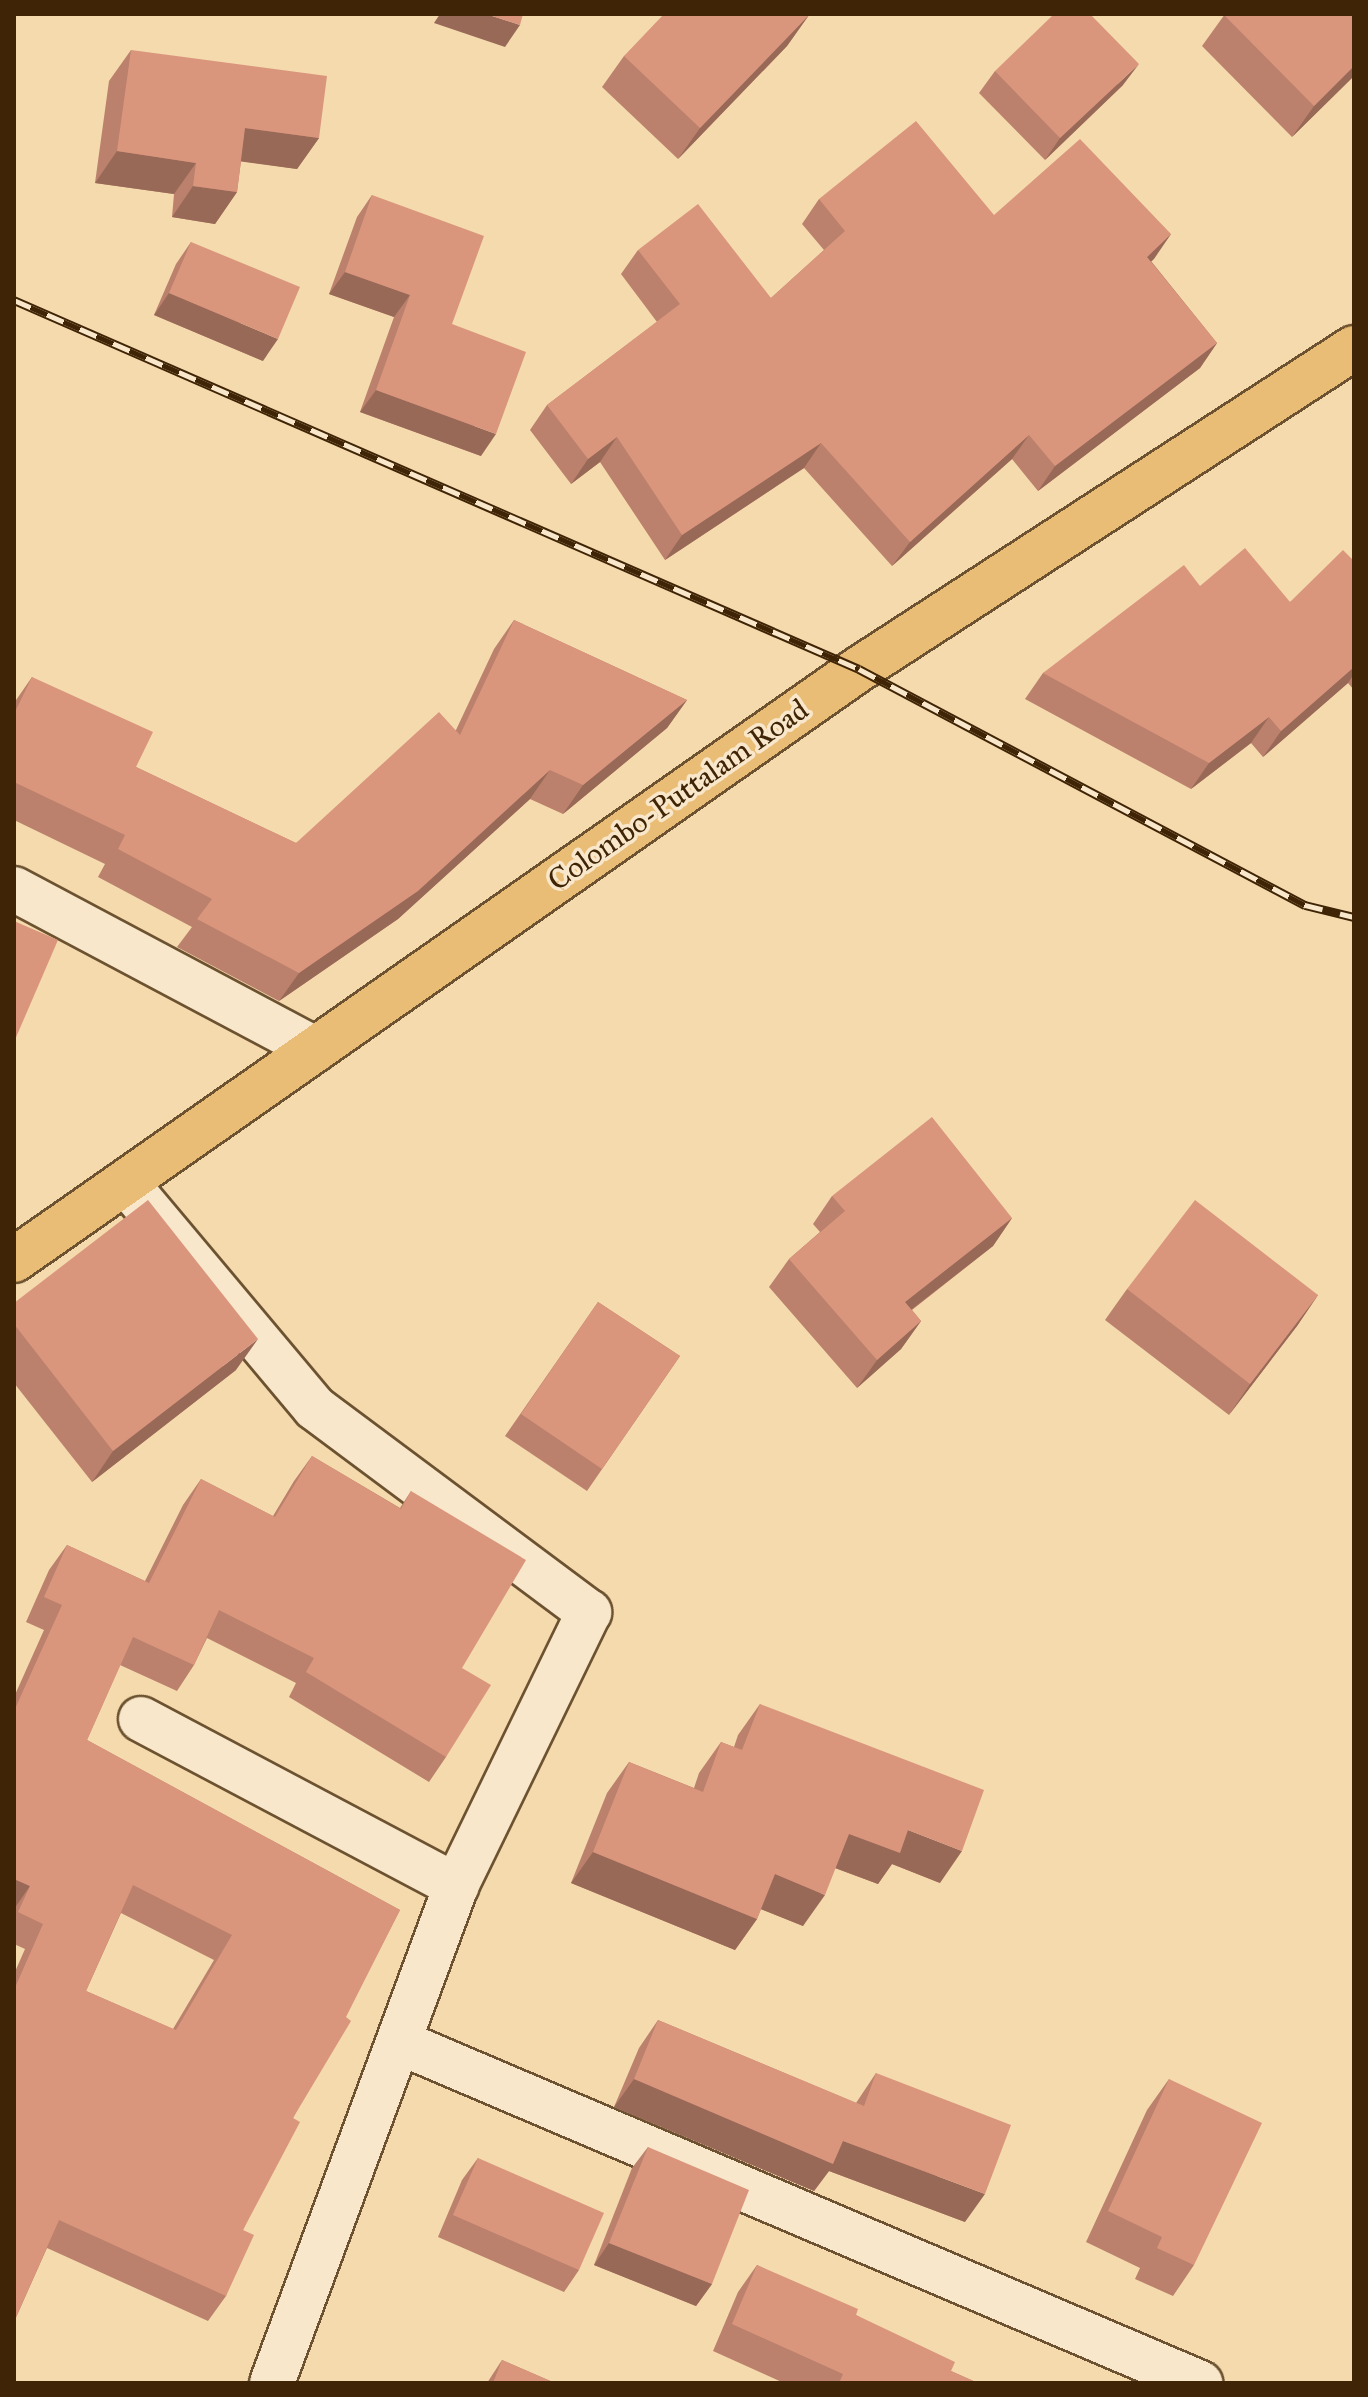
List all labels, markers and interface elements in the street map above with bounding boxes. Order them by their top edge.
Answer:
street label: Colombo-Puttalam Road [541,691,815,899]

